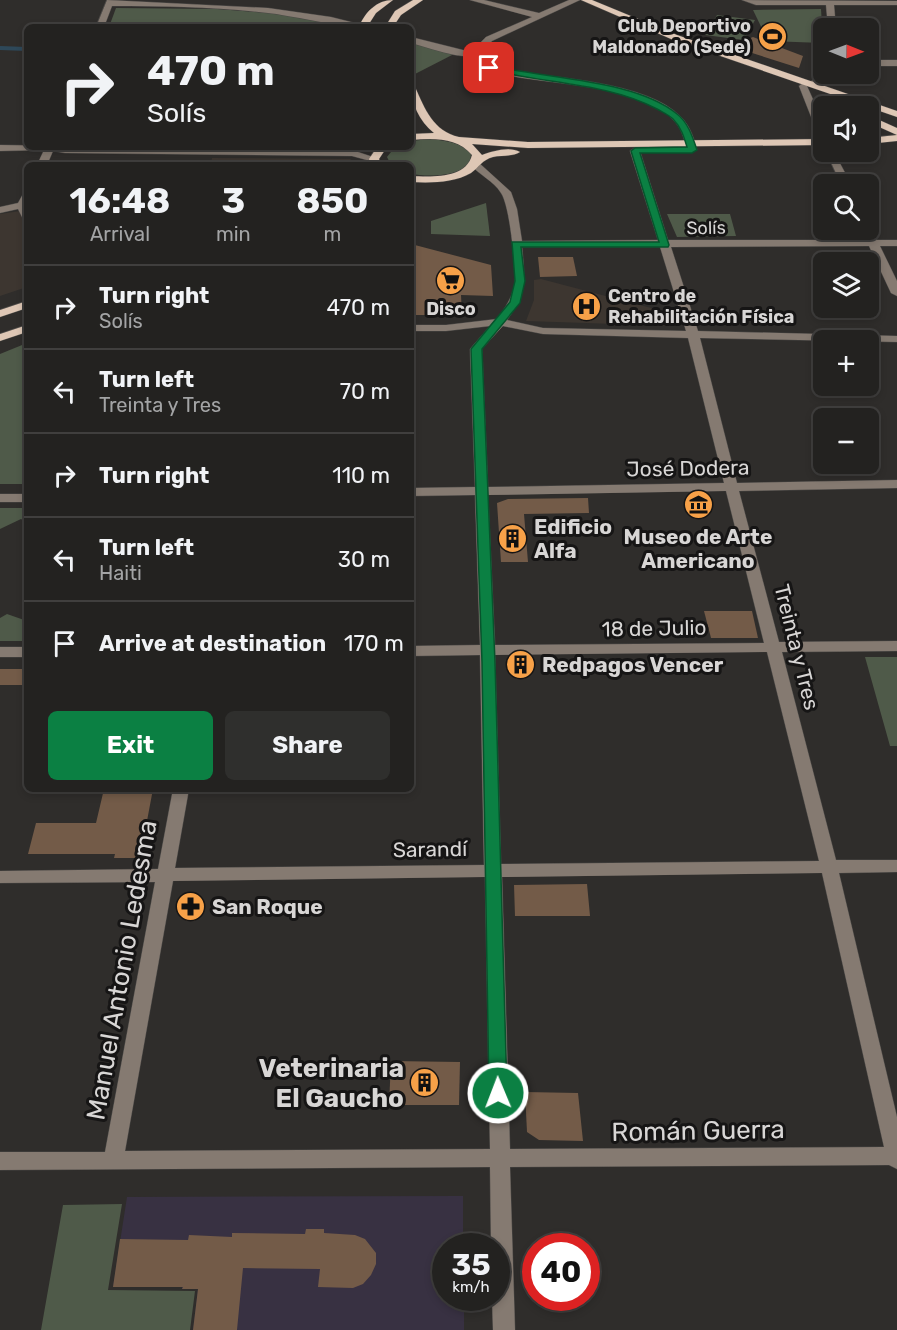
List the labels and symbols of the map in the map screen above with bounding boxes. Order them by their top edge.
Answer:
place label: Club Deportivo Maldonado (Sede) [592,15,751,58]
north arrow [813,18,879,84]
sports icon: Club Deportivo Maldonado (Sede) [756,20,788,52]
pin [463,42,514,93]
street label: Solís [686,217,726,239]
supermarket icon: Disco [435,264,467,296]
place label: Centro de Rehabilitación Física [608,285,794,328]
hospital icon: Centro de Rehabilitación Física [571,290,603,322]
place label: Disco [426,298,476,320]
street label: José Dodera [626,454,750,482]
museum icon: Museo de Arte Americano [682,489,714,521]
place label: Edificio Alfa [534,514,612,563]
building icon: Edificio Alfa [497,522,529,554]
place label: Museo de Arte Americano [624,524,772,573]
street label: Treinta y Tres [769,582,825,712]
street label: 18 de Julio [601,615,707,641]
building icon: Redpagos Vencer [505,648,537,680]
place label: Redpagos Vencer [542,652,724,677]
street label: Manuel Antonio Ledesma [80,818,164,1122]
street label: Sarandí [393,836,468,862]
pharmacy icon: San Roque [175,890,207,922]
place label: San Roque [212,894,323,919]
place label: Veterinaria El Gaucho [259,1053,404,1114]
position arrow [466,1061,530,1125]
building icon: Veterinaria El Gaucho [409,1067,441,1099]
street label: Román Guerra [611,1114,785,1148]
speed limit sign: 40 [522,1233,600,1311]

